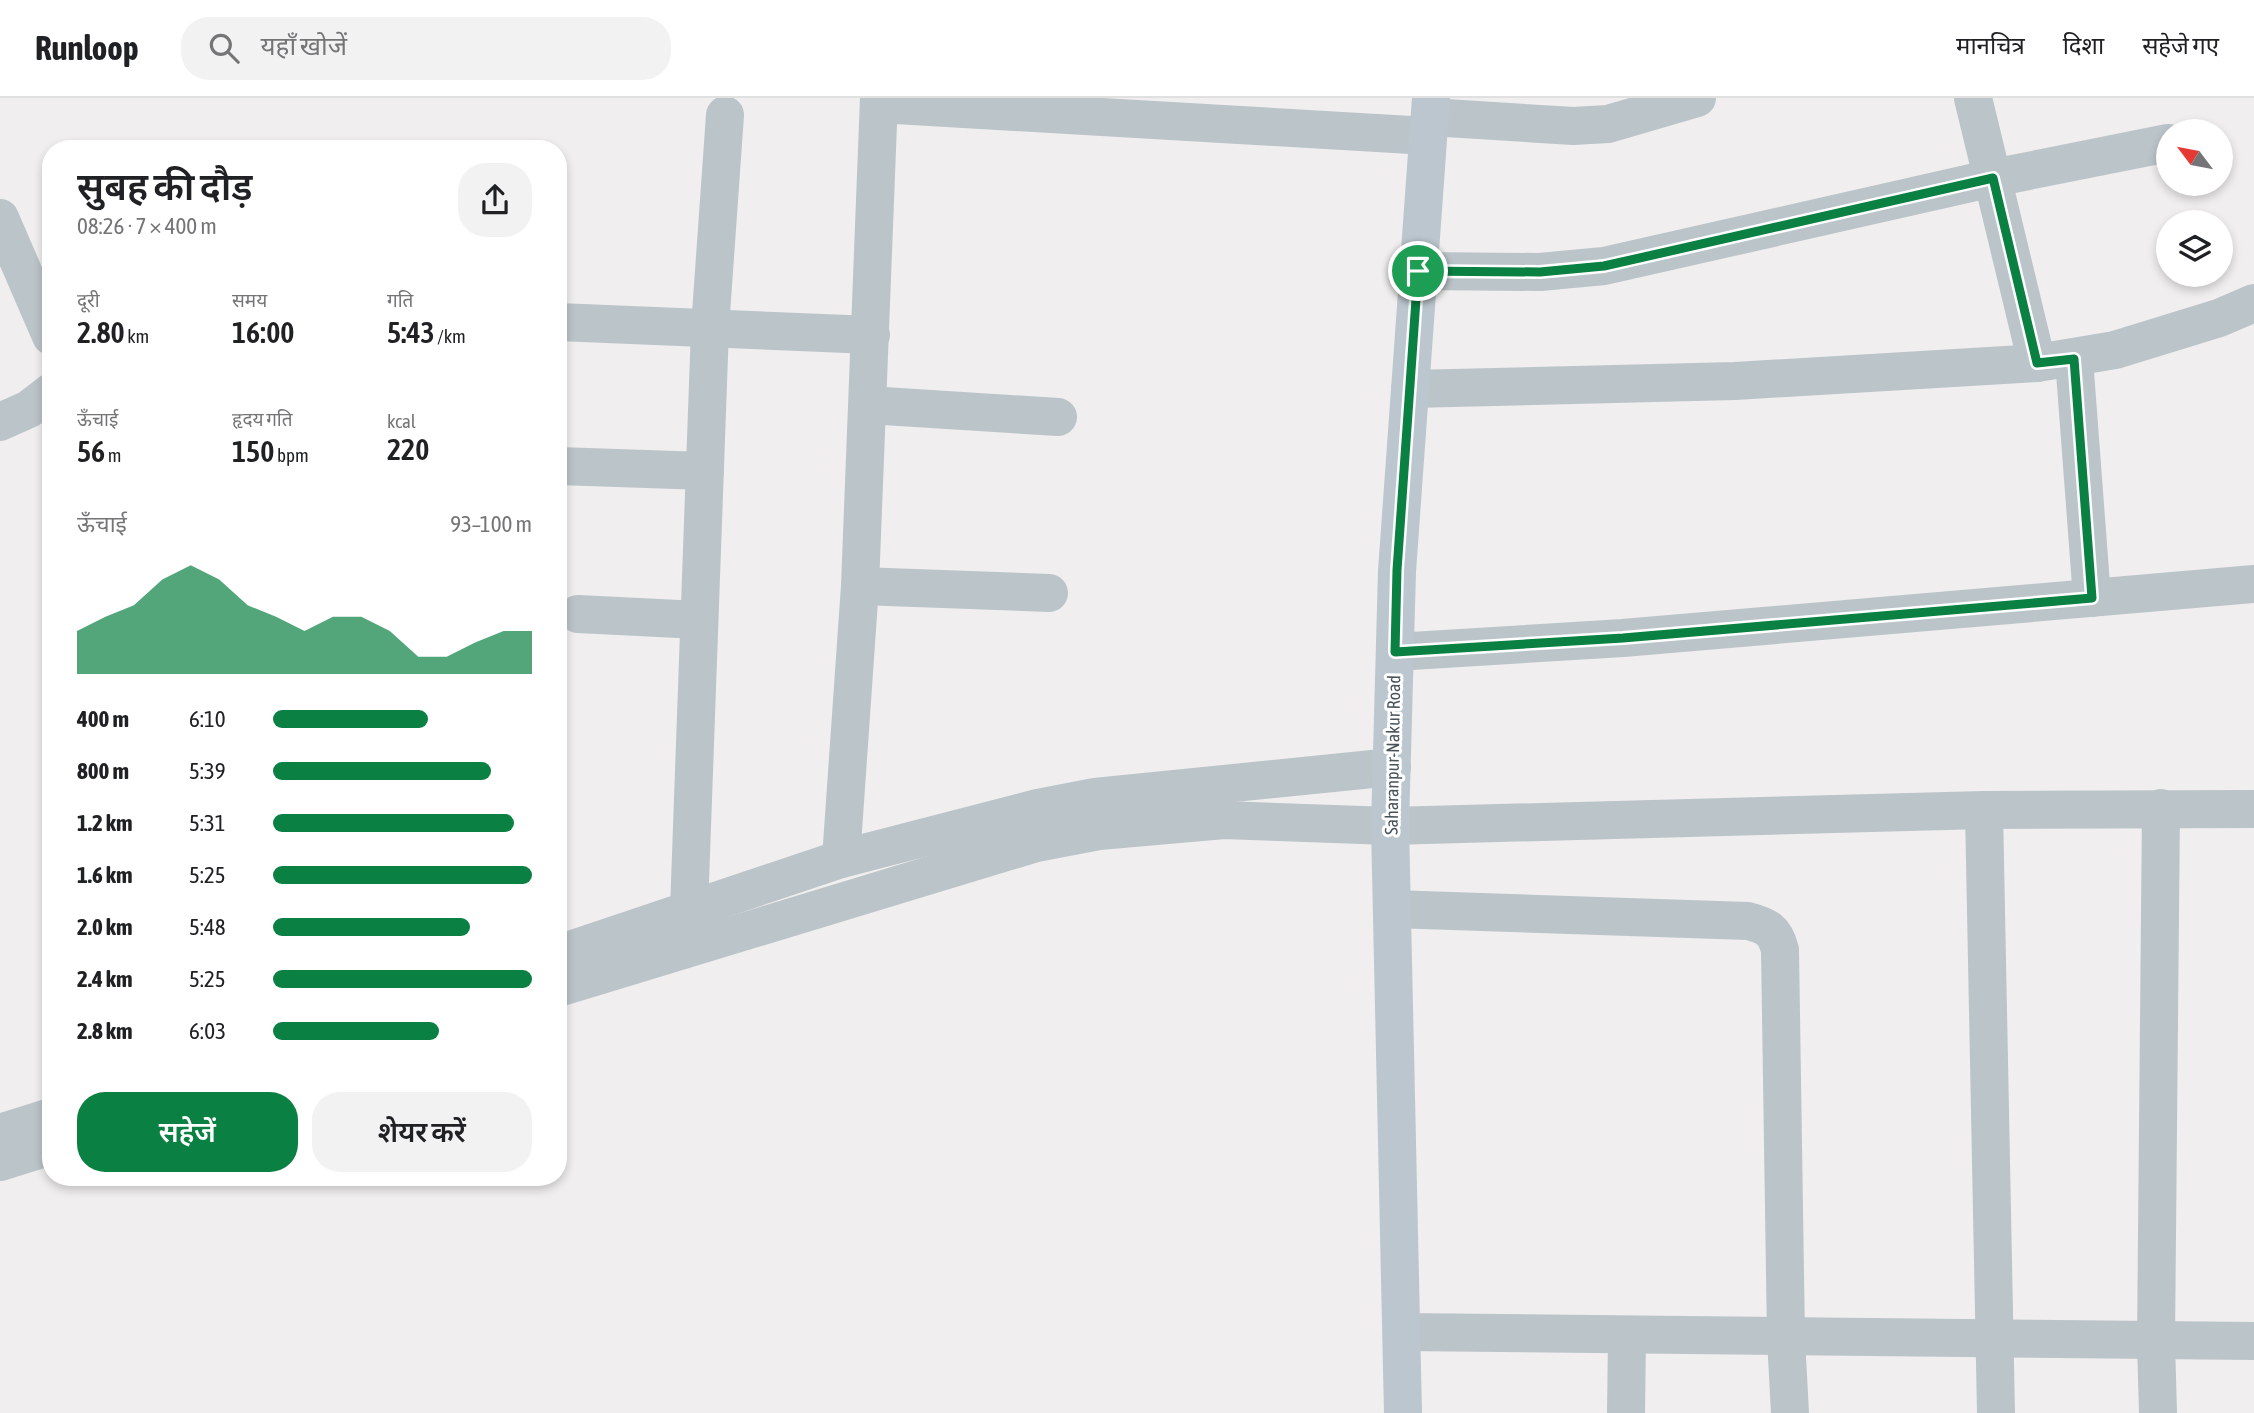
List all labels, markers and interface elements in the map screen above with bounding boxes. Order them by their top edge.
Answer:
search box [181,17,671,80]
text: Runloop [35,29,139,67]
icon: search [205,29,243,67]
text: यहाँ खोजें [261,31,347,61]
text: मानचित्र [1956,32,2025,59]
text: दिशा [2063,32,2104,59]
text: सहेजे गए [2142,32,2219,59]
north arrow [2156,119,2233,196]
map controls [2156,119,2233,287]
button: share [458,163,532,237]
text: सुबह की दौड़ [77,165,253,208]
button: layers [2156,210,2233,287]
text: 08:26 · 7 × 400 m [77,213,217,239]
pin [1388,241,1448,301]
icon: arrive [1399,252,1437,290]
text: दूरी [77,289,100,311]
text: समय [232,289,267,311]
text: गति [387,289,413,311]
text: 2.80 [77,315,125,349]
text: 16:00 [232,315,294,349]
text: 5:43 [387,315,435,349]
text: km [125,325,149,347]
text: /km [435,325,466,347]
text: ऊँचाई [77,408,118,430]
text: हृदय गति [232,408,293,430]
text: kcal [387,410,416,432]
text: 220 [387,432,429,466]
text: 56 [77,434,105,468]
text: 150 [232,434,274,468]
text: m [105,444,122,466]
text: bpm [274,444,309,466]
text: ऊँचाई [77,511,127,537]
text: 93–100 m [450,511,532,537]
street label: Saharanpur-Nakur Road [1381,675,1404,835]
text: 400 m [77,706,129,732]
text: 6:10 [189,706,226,732]
text: 800 m [77,758,129,784]
text: 5:39 [189,758,226,784]
text: 1.2 km [77,810,133,836]
text: 5:31 [189,810,226,836]
text: 1.6 km [77,862,133,888]
text: 5:25 [189,862,226,888]
text: 2.0 km [77,914,133,940]
text: 5:48 [189,914,226,940]
text: 2.4 km [77,966,133,992]
text: 5:25 [189,966,226,992]
text: 2.8 km [77,1018,133,1044]
text: 6:03 [189,1018,226,1044]
button: सहेजें [77,1092,298,1172]
button: शेयर करें [312,1092,532,1172]

